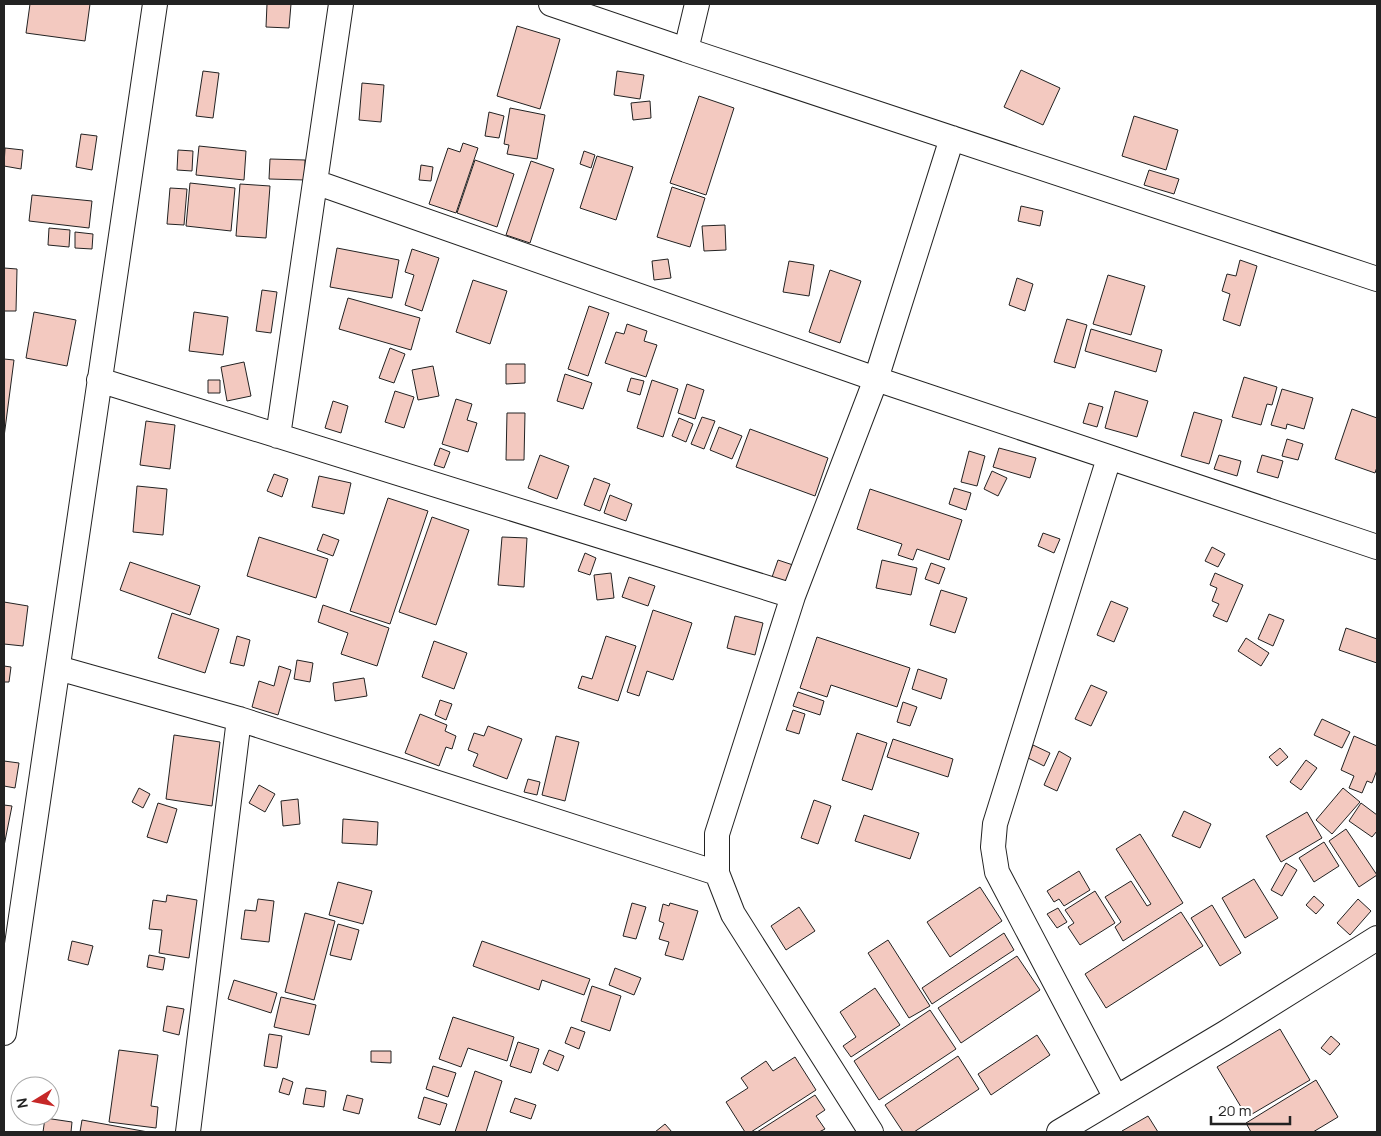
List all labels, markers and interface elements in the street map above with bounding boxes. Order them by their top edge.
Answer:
north arrow [10,1076,60,1126]
scale bar [1211,1094,1290,1126]
text: N [11,1097,32,1110]
text: 20 m [1218,1100,1251,1121]

